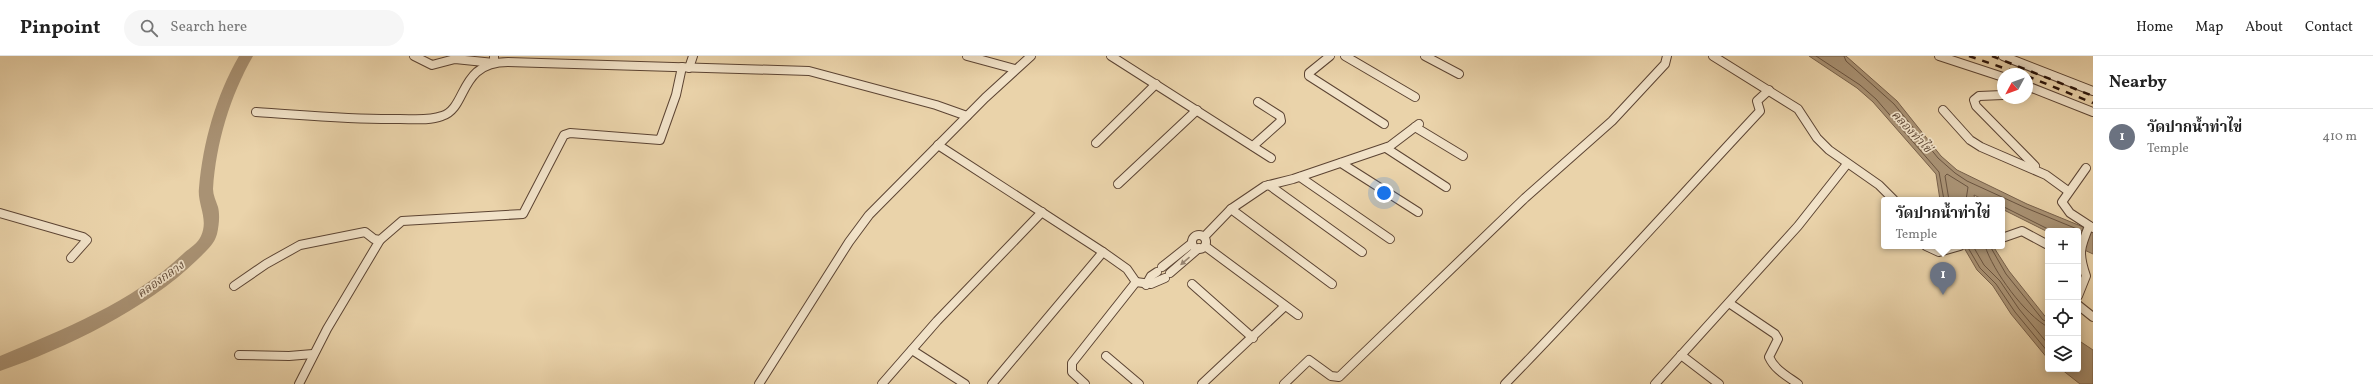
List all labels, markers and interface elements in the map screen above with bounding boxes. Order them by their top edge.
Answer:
search box [124,10,404,46]
text: Pinpoint [20,15,100,41]
icon: search [138,17,160,39]
text: Search here [170,17,247,38]
text: Home [2136,18,2173,37]
text: Map [2195,18,2223,37]
text: About [2245,18,2283,37]
text: Contact [2305,18,2353,37]
north arrow [1997,68,2033,104]
text: Nearby [2109,71,2167,94]
water label: คลองท่าไข่ [1887,106,1938,158]
text: วัดปากน้ำท่าไข่ [2147,118,2242,139]
text: 1 [2119,128,2125,146]
text: 410 m [2322,128,2357,146]
text: Temple [2147,140,2189,158]
your location [1374,183,1394,203]
popup [1881,197,2005,249]
text: วัดปากน้ำท่าไข่ [1895,204,1991,225]
text: Temple [1895,226,1937,244]
map controls [2045,228,2081,372]
button: + [2045,228,2081,264]
one-way arrow [1180,256,1190,265]
water label: คลองกลาง [134,257,189,302]
pin: 1 [1930,262,1956,295]
button: − [2045,264,2081,300]
button: locate [2045,300,2081,336]
button: layers [2045,336,2081,372]

